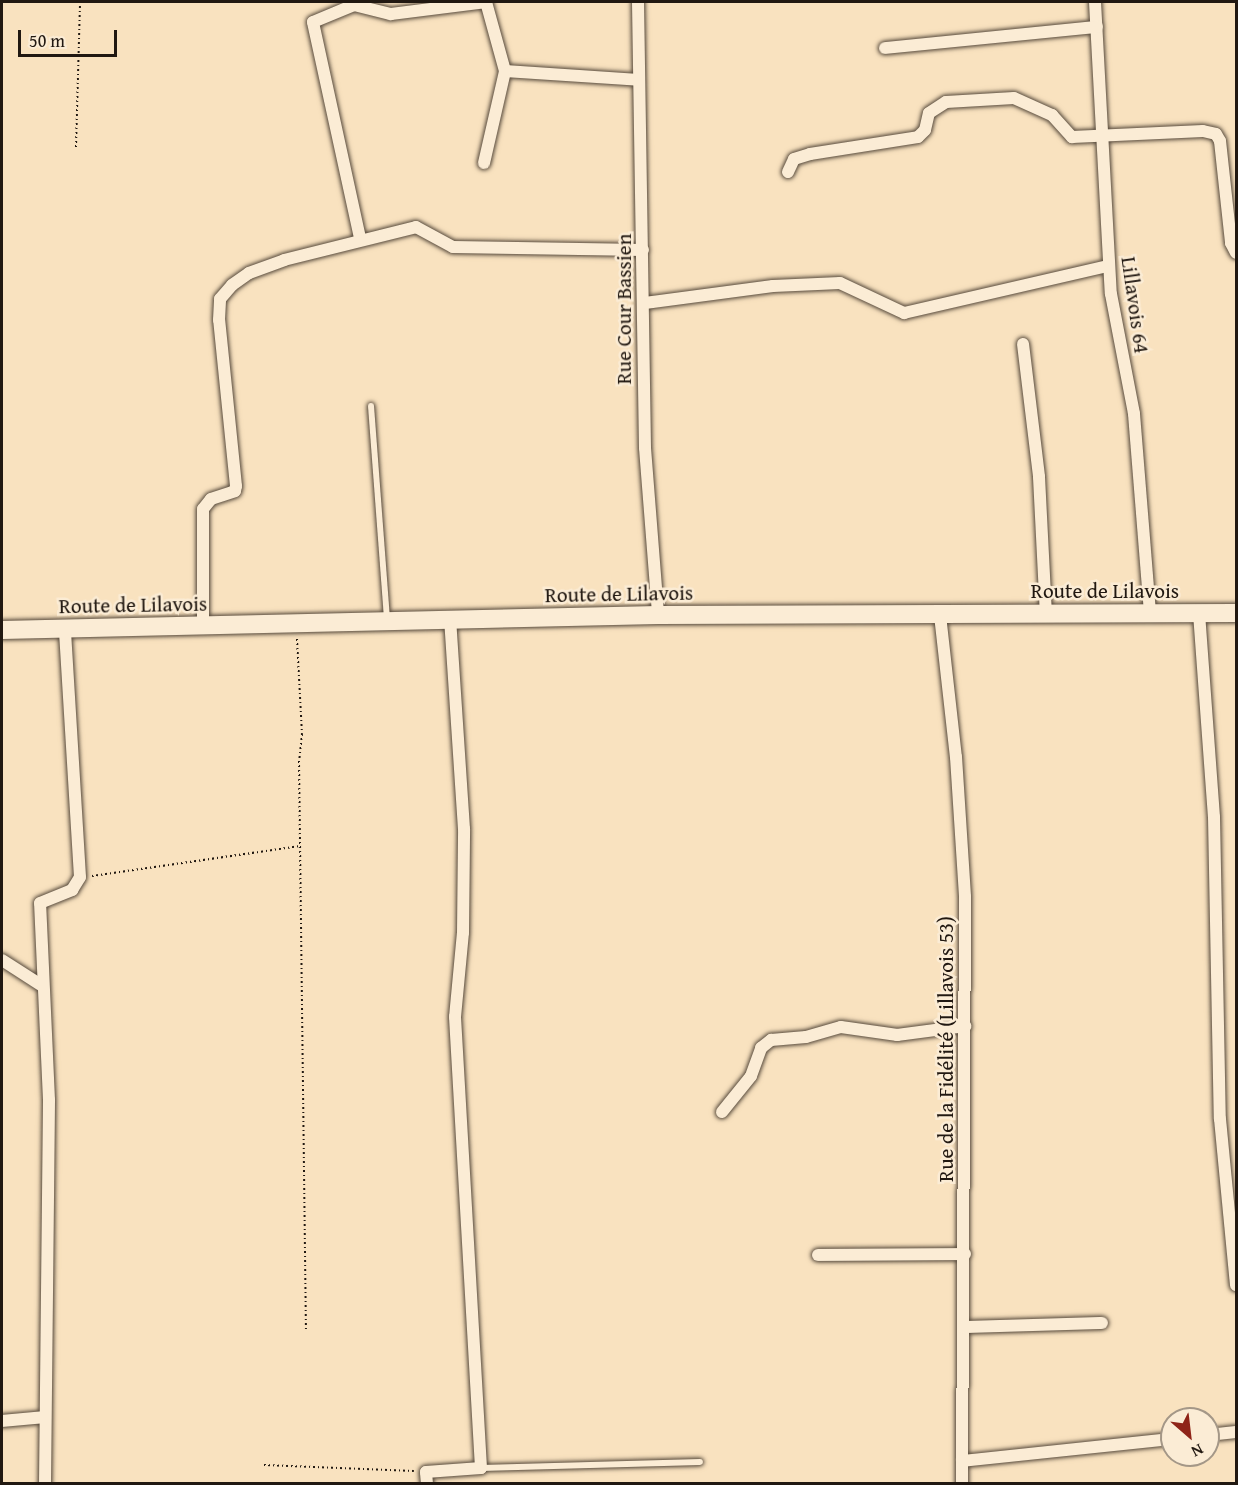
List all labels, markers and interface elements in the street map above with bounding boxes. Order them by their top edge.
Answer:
scale bar [21,18,120,56]
text: 50 m [29,27,65,54]
street label: Rue Cour Bassien [611,234,637,384]
street label: Lillavois 64 [1116,255,1154,355]
street label: Route de Lilavois [1031,578,1179,604]
street label: Route de Lilavois [545,580,693,608]
street label: Route de Lilavois [59,591,207,619]
street label: Rue de la Fidélité (Lillavois 53) [933,916,959,1182]
north arrow [1160,1407,1220,1467]
text: N [1187,1438,1208,1464]

